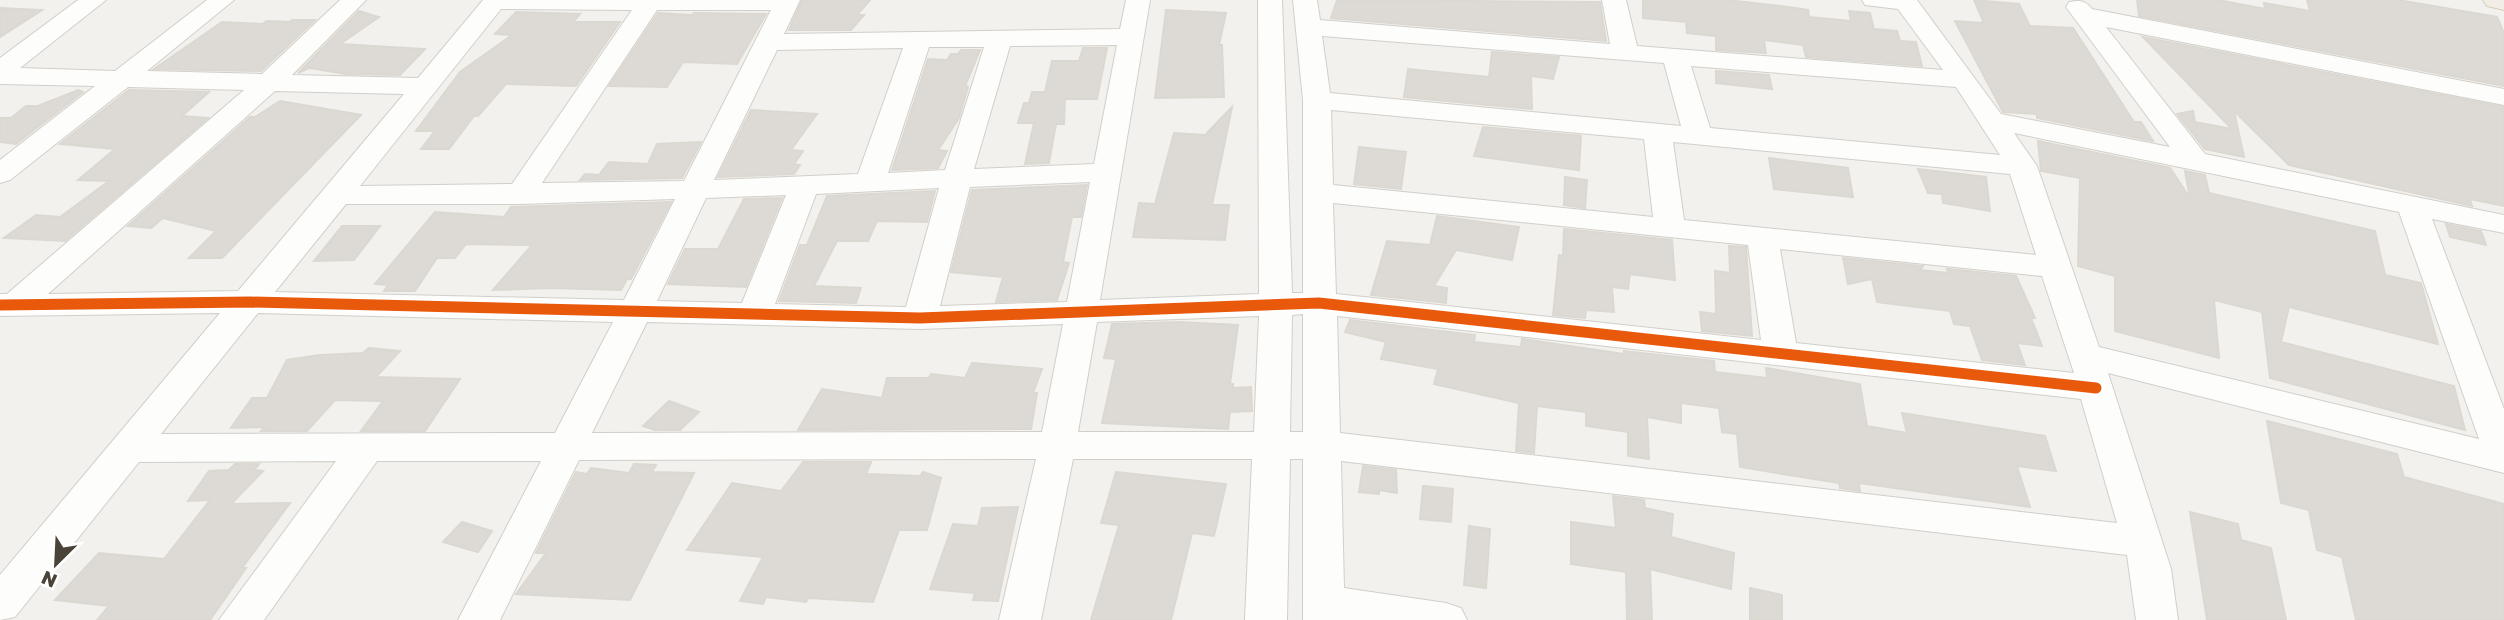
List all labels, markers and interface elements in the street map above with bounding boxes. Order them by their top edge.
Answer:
north arrow [21,529,91,599]
text: N [38,567,60,593]

